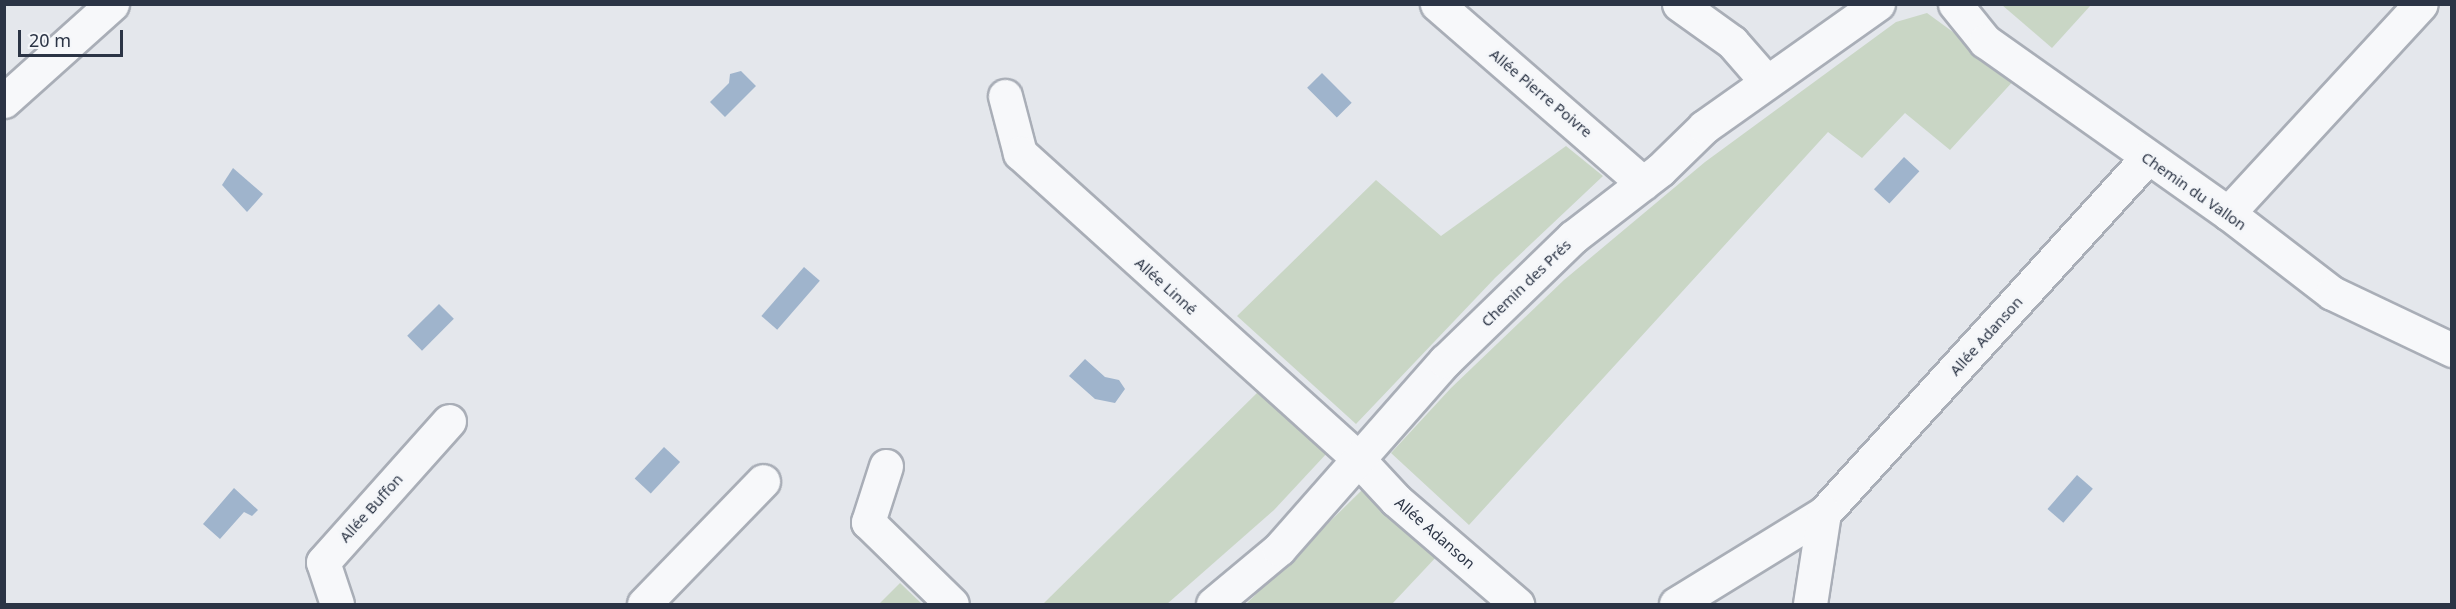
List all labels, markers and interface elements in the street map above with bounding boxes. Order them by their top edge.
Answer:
scale bar [21,18,126,56]
text: 20 m [29,28,71,52]
street label: Allée Pierre Poivre [1486,45,1596,141]
street label: Chemin du Vallon [2138,148,2250,234]
street label: Chemin des Prés [1477,236,1575,330]
street label: Allée Linné [1131,254,1201,318]
street label: Allée Adanson [1946,293,2026,379]
street label: Allée Buffon [336,470,406,546]
street label: Allée Adanson [1391,493,1479,573]

